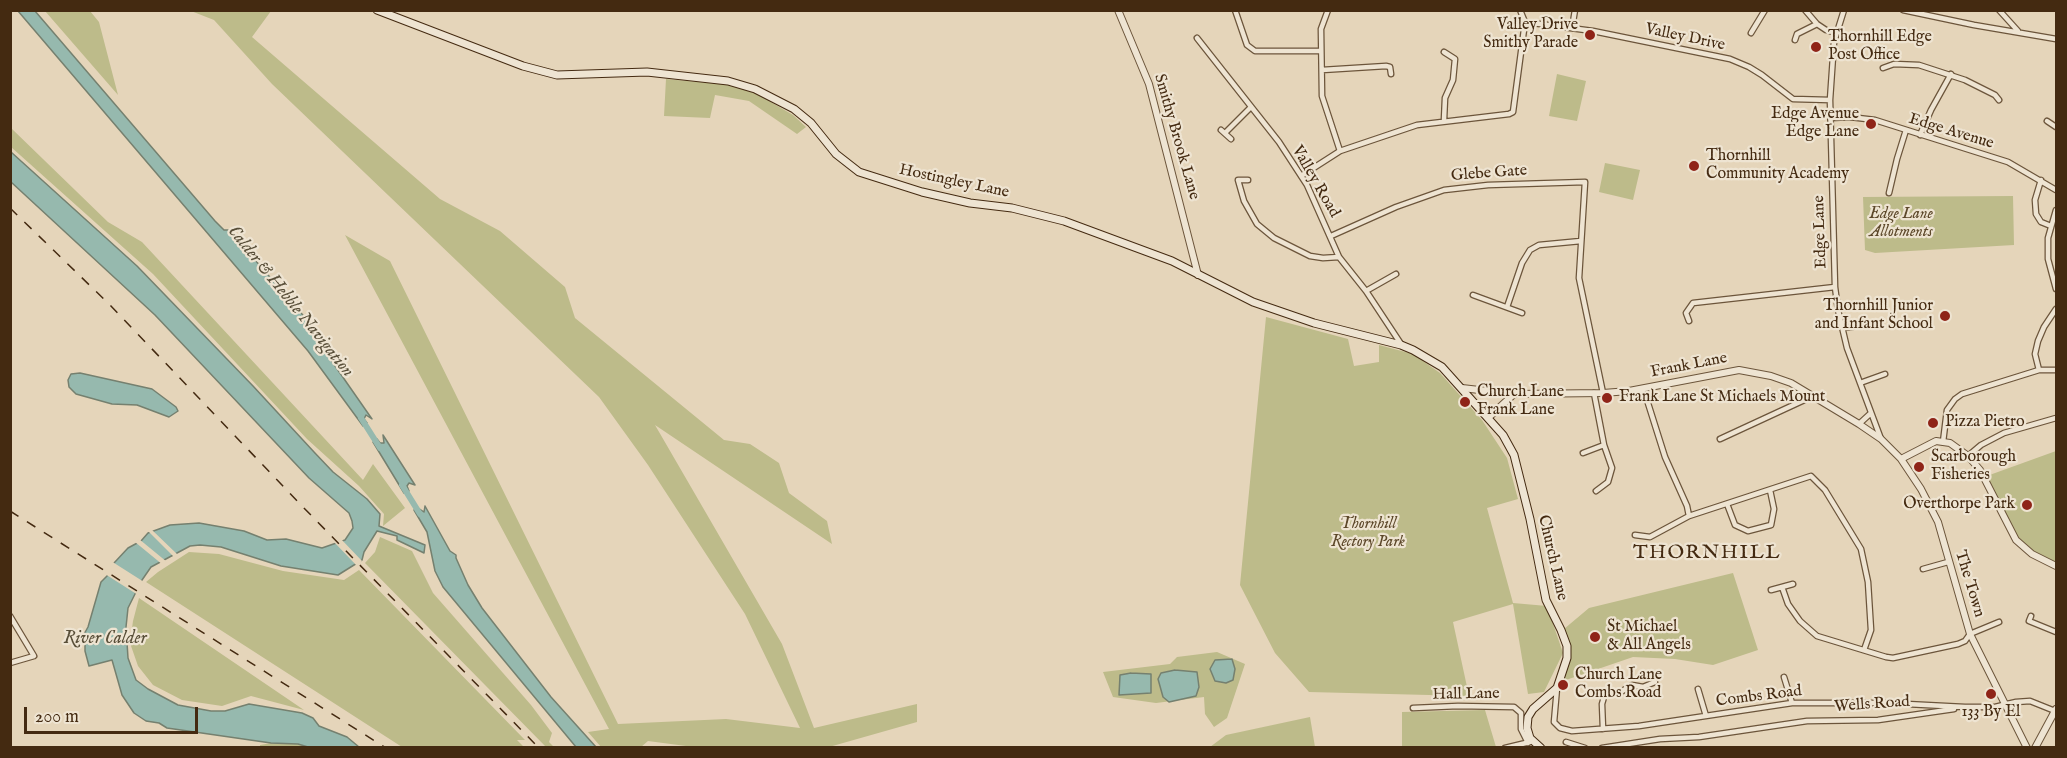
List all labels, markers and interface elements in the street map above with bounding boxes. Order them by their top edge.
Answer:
place label: Valley Drive Smithy Parade [1483,16,1578,54]
street label: Valley Drive [1643,20,1727,56]
marker: Valley Drive Smithy Parade [1583,28,1597,42]
place label: Thornhill Edge Post Office [1828,28,1932,66]
marker: Thornhill Edge Post Office [1809,40,1823,54]
street label: Smithy Brook Lane [1149,72,1203,202]
place label: Edge Avenue Edge Lane [1771,105,1859,143]
street label: Edge Avenue [1906,110,1996,154]
marker: Edge Avenue Edge Lane [1864,117,1878,131]
street label: Valley Road [1287,143,1343,221]
place label: Thornhill Community Academy [1706,147,1849,185]
marker: Thornhill Community Academy [1687,159,1701,173]
street label: Hostingley Lane [897,161,1011,203]
street label: Glebe Gate [1450,162,1528,186]
street label: Edge Lane [1810,195,1832,269]
park label: Edge Lane Allotments [1869,205,1933,243]
water label: Calder & Hebble Navigation [222,222,358,382]
place label: Thornhill Junior and Infant School [1815,297,1933,335]
marker: Thornhill Junior and Infant School [1938,309,1952,323]
street label: Frank Lane [1649,349,1729,383]
place label: Church Lane Frank Lane [1477,383,1564,421]
place label: Frank Lane St Michaels Mount [1619,388,1825,408]
marker: Frank Lane St Michaels Mount [1600,391,1614,405]
marker: Church Lane Frank Lane [1458,395,1472,409]
place label: Pizza Pietro [1945,413,2025,433]
marker: Pizza Pietro [1926,416,1940,430]
place label: Scarborough Fisheries [1931,448,2016,486]
marker: Scarborough Fisheries [1912,460,1926,474]
place label: Overthorpe Park [1903,495,2015,515]
marker: Overthorpe Park [2020,498,2034,512]
street label: Church Lane [1533,513,1571,603]
park label: Thornhill Rectory Park [1331,515,1405,553]
district label: THORNHILL [1633,542,1781,566]
street label: The Town [1950,548,1988,620]
place label: St Michael & All Angels [1607,618,1691,656]
water label: River Calder [63,628,147,650]
marker: St Michael & All Angels [1588,630,1602,644]
place label: Church Lane Combs Road [1575,666,1662,704]
marker: Church Lane Combs Road [1556,678,1570,692]
street label: Combs Road [1715,682,1803,712]
street label: Hall Lane [1432,685,1500,705]
marker: 133 By El [1984,687,1998,701]
street label: Wells Road [1834,693,1910,717]
scale bar [27,695,201,733]
place label: 133 By El [1962,703,2020,723]
text: 200 m [35,706,79,729]

